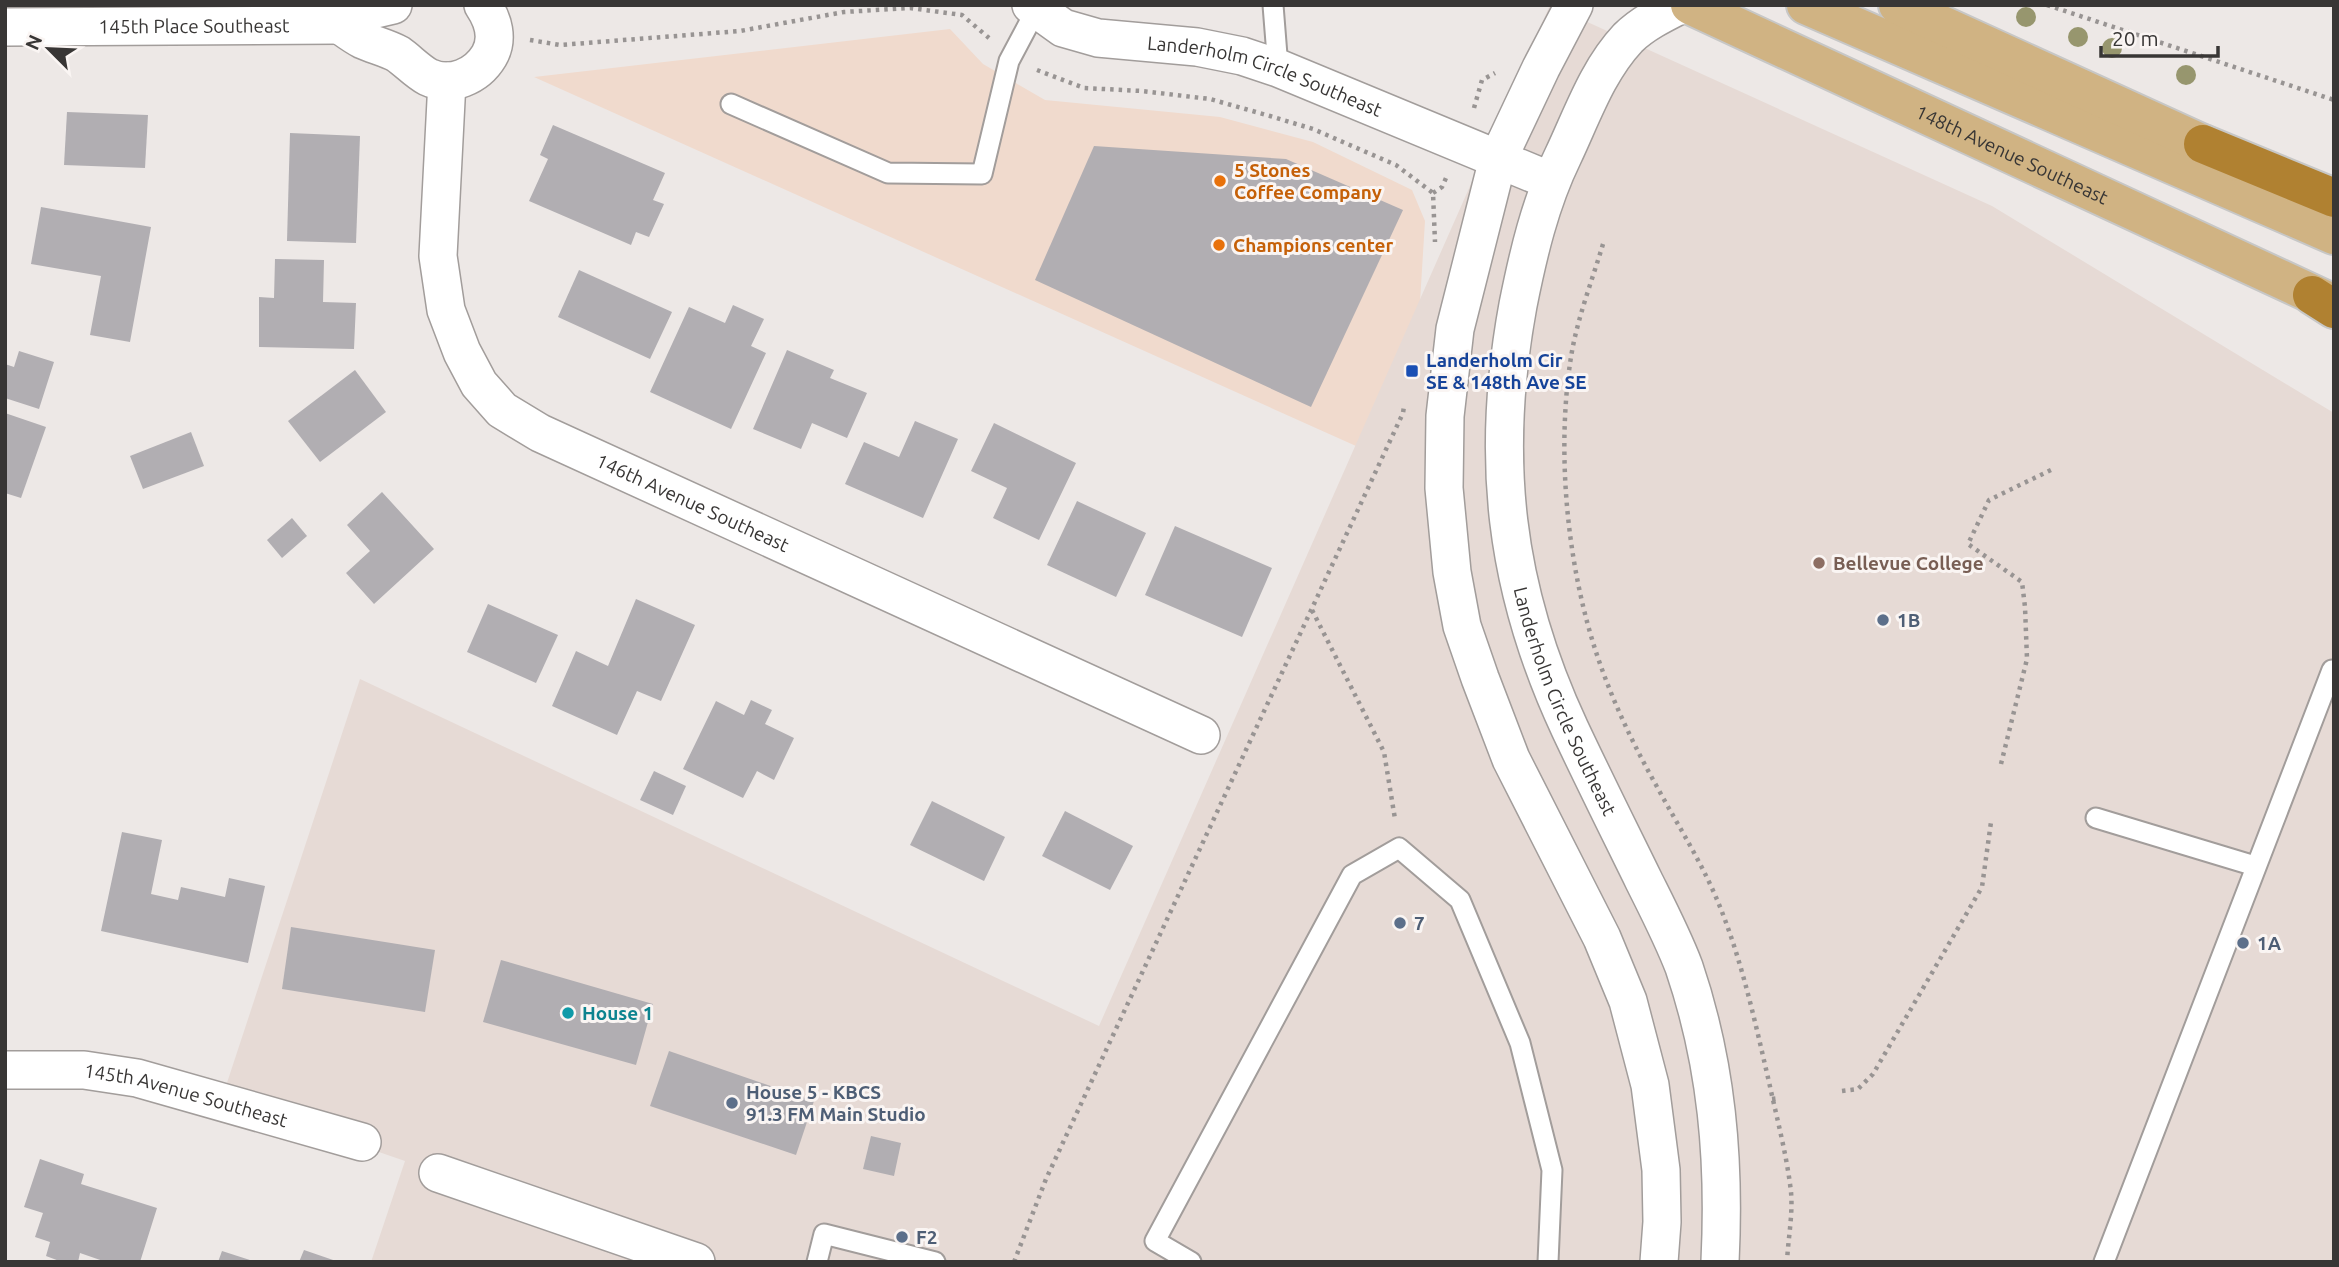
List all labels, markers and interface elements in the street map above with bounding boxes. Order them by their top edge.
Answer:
north arrow [14,14,84,84]
street label: 145th Place Southeast [98,14,290,37]
scale bar [2101,14,2218,58]
text: 20 m [2112,26,2159,50]
text: N [21,31,46,53]
street label: Landerholm Circle Southeast [1146,32,1386,121]
street label: 148th Avenue Southeast [1912,100,2112,209]
place label: 5 Stones Coffee Company [1234,159,1382,203]
marker: 5 Stones Coffee Company [1212,173,1228,189]
place label: Champions center [1233,234,1393,256]
marker: Champions center [1211,237,1227,253]
place label: Landerholm Cir SE & 148th Ave SE [1426,349,1587,393]
marker: Landerholm Cir SE & 148th Ave SE [1404,363,1420,379]
street label: 146th Avenue Southeast [593,449,793,557]
place label: Bellevue College [1833,552,1984,574]
marker: Bellevue College [1811,555,1827,571]
street label: Landerholm Circle Southeast [1510,584,1621,820]
place label: 1B [1897,609,1920,631]
marker: 1B [1875,612,1891,628]
place label: 7 [1414,912,1425,934]
marker: 7 [1392,915,1408,931]
place label: 1A [2257,932,2282,954]
marker: 1A [2235,935,2251,951]
place label: House 1 [582,1002,653,1024]
marker: House 1 [560,1005,576,1021]
street label: 145th Avenue Southeast [83,1059,291,1131]
place label: House 5 - KBCS 91.3 FM Main Studio [746,1081,926,1125]
marker: House 5 - KBCS 91.3 FM Main Studio [724,1095,740,1111]
place label: F2 [916,1226,937,1248]
marker: F2 [894,1229,910,1245]

